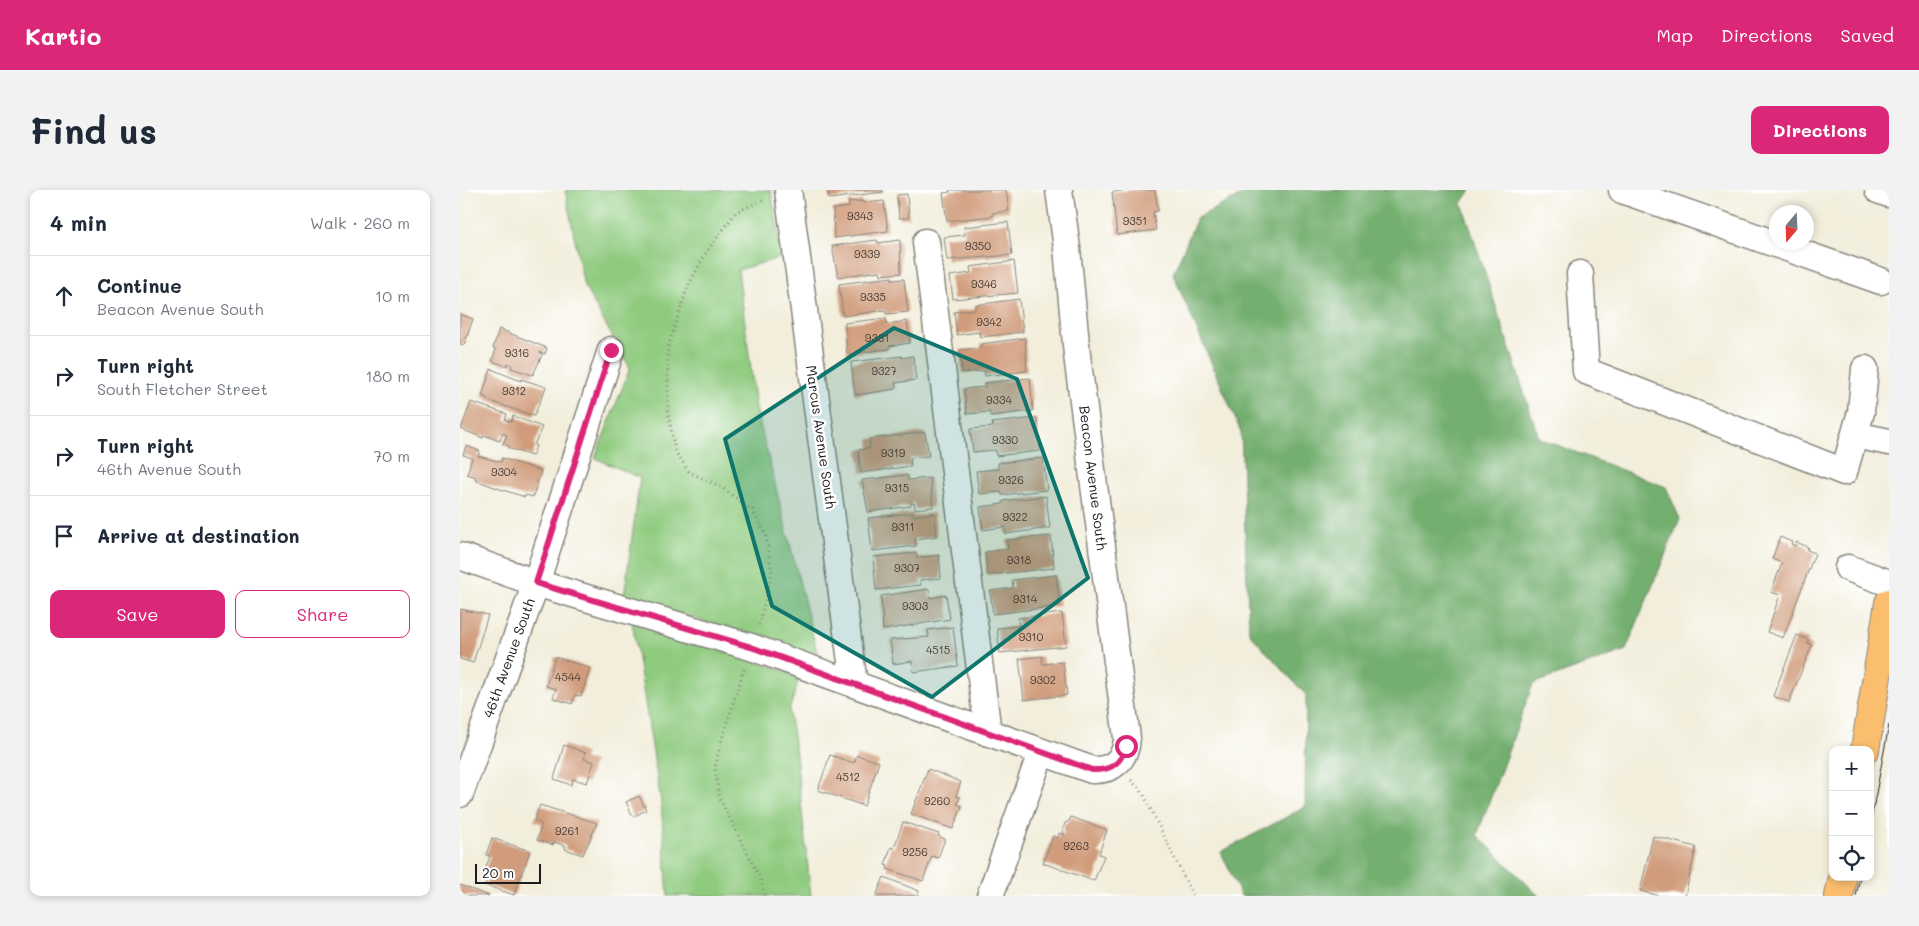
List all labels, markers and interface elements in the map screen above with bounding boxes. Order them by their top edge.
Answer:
text: Kartio [25,20,101,51]
text: Map [1656,23,1693,47]
text: Directions [1721,23,1813,47]
text: Saved [1841,23,1894,47]
button: Directions [1751,106,1889,154]
text: Find us [30,107,157,153]
north arrow [1769,205,1814,250]
house number: 9343 [847,208,873,223]
text: 4 min [50,209,107,236]
text: Walk · 260 m [310,212,410,233]
house number: 9351 [1123,213,1147,228]
house number: 9350 [965,238,991,253]
house number: 9339 [854,246,880,261]
text: Continue [97,273,182,298]
house number: 9346 [971,276,997,291]
icon: ahead [50,282,78,310]
text: 10 m [375,285,410,306]
house number: 9335 [860,289,886,304]
text: Beacon Avenue South [97,298,263,319]
house number: 9342 [976,314,1002,329]
house number: 9331 [865,330,889,345]
route end [600,339,623,362]
house number: 9316 [505,345,529,360]
text: Turn right [97,353,194,378]
icon: right [50,362,78,390]
house number: 9327 [871,363,897,378]
street label: Marcus Avenue South [802,364,841,510]
text: 180 m [365,365,410,386]
text: South Fletcher Street [97,378,268,399]
house number: 9312 [502,383,526,398]
house number: 9334 [986,392,1012,407]
street label: Beacon Avenue South [1075,404,1112,551]
house number: 9330 [992,432,1018,447]
text: Turn right [97,433,194,458]
icon: right [50,442,78,470]
text: 70 m [373,445,410,466]
house number: 9319 [881,445,906,460]
text: 46th Avenue South [97,458,241,479]
house number: 9304 [491,464,518,479]
house number: 9326 [998,472,1024,487]
house number: 9315 [885,480,909,495]
house number: 9322 [1002,509,1028,524]
house number: 9311 [892,519,914,534]
icon: arrive [50,522,78,550]
text: Arrive at destination [97,523,300,548]
house number: 9318 [1007,552,1032,567]
house number: 9307 [894,560,920,575]
button: Save [50,590,225,638]
button: Share [235,590,410,638]
house number: 9314 [1013,591,1038,606]
street label: 46th Avenue South [478,595,539,720]
house number: 9303 [902,598,929,613]
house number: 9310 [1019,629,1044,644]
house number: 4515 [926,642,950,657]
house number: 4544 [555,669,581,684]
house number: 9302 [1030,672,1056,687]
route start [1115,735,1138,758]
map controls [1829,746,1874,881]
button: + [1829,746,1874,791]
house number: 4512 [836,769,860,784]
button: − [1829,791,1874,836]
house number: 9260 [924,793,950,808]
house number: 9261 [555,823,579,838]
button: locate [1829,836,1874,881]
house number: 9263 [1063,838,1089,853]
house number: 9256 [902,844,928,859]
scale bar [475,861,541,884]
text: 20 m [482,863,514,882]

